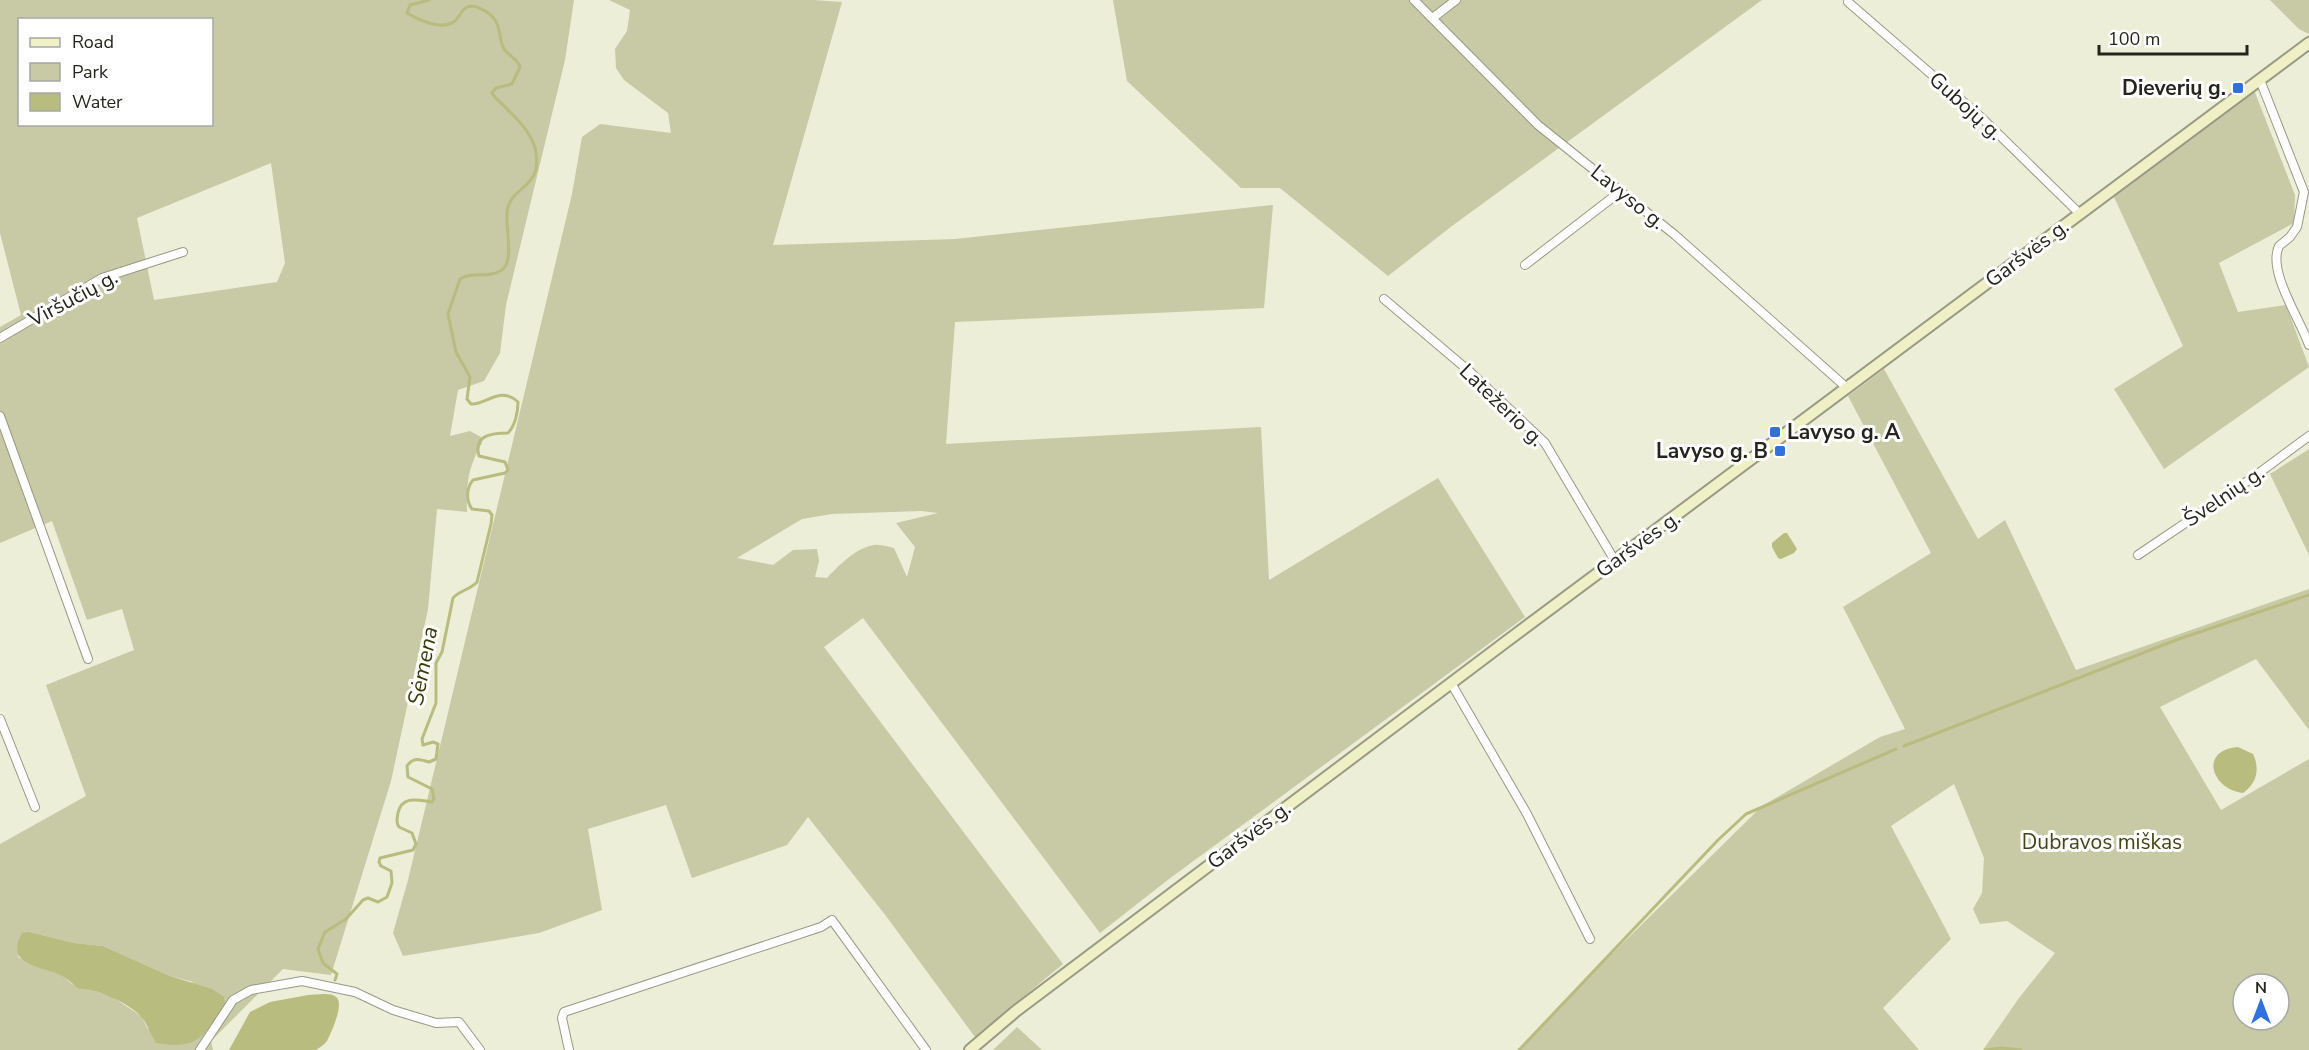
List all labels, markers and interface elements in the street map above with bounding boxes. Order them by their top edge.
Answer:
legend [18,18,213,126]
scale bar [2099,18,2248,56]
text: 100 m [2108,27,2160,51]
text: Road [72,30,114,54]
text: Park [72,60,109,84]
street label: Gubojų g. [1923,65,2009,147]
place label: Dieverių g. [2122,74,2226,102]
marker: Dieverių g. [2231,81,2245,95]
text: Water [72,90,123,114]
street label: Lavyso g. [1585,158,1671,236]
street label: Garšvės g. [1979,212,2075,294]
street label: Viršučių g. [22,263,123,334]
street label: Latežerio g. [1453,357,1551,453]
place label: Lavyso g. A [1787,418,1901,446]
marker: Lavyso g. A [1768,425,1782,439]
place label: Lavyso g. B [1656,437,1768,465]
marker: Lavyso g. B [1773,444,1787,458]
street label: Švelnių g. [2178,459,2270,533]
street label: Garšvės g. [1590,504,1686,584]
water label: Sėmena [401,624,445,708]
street label: Garšvės g. [1201,794,1297,876]
park label: Dubravos miškas [2022,828,2182,856]
north arrow [2231,972,2291,1032]
text: N [2255,977,2267,999]

